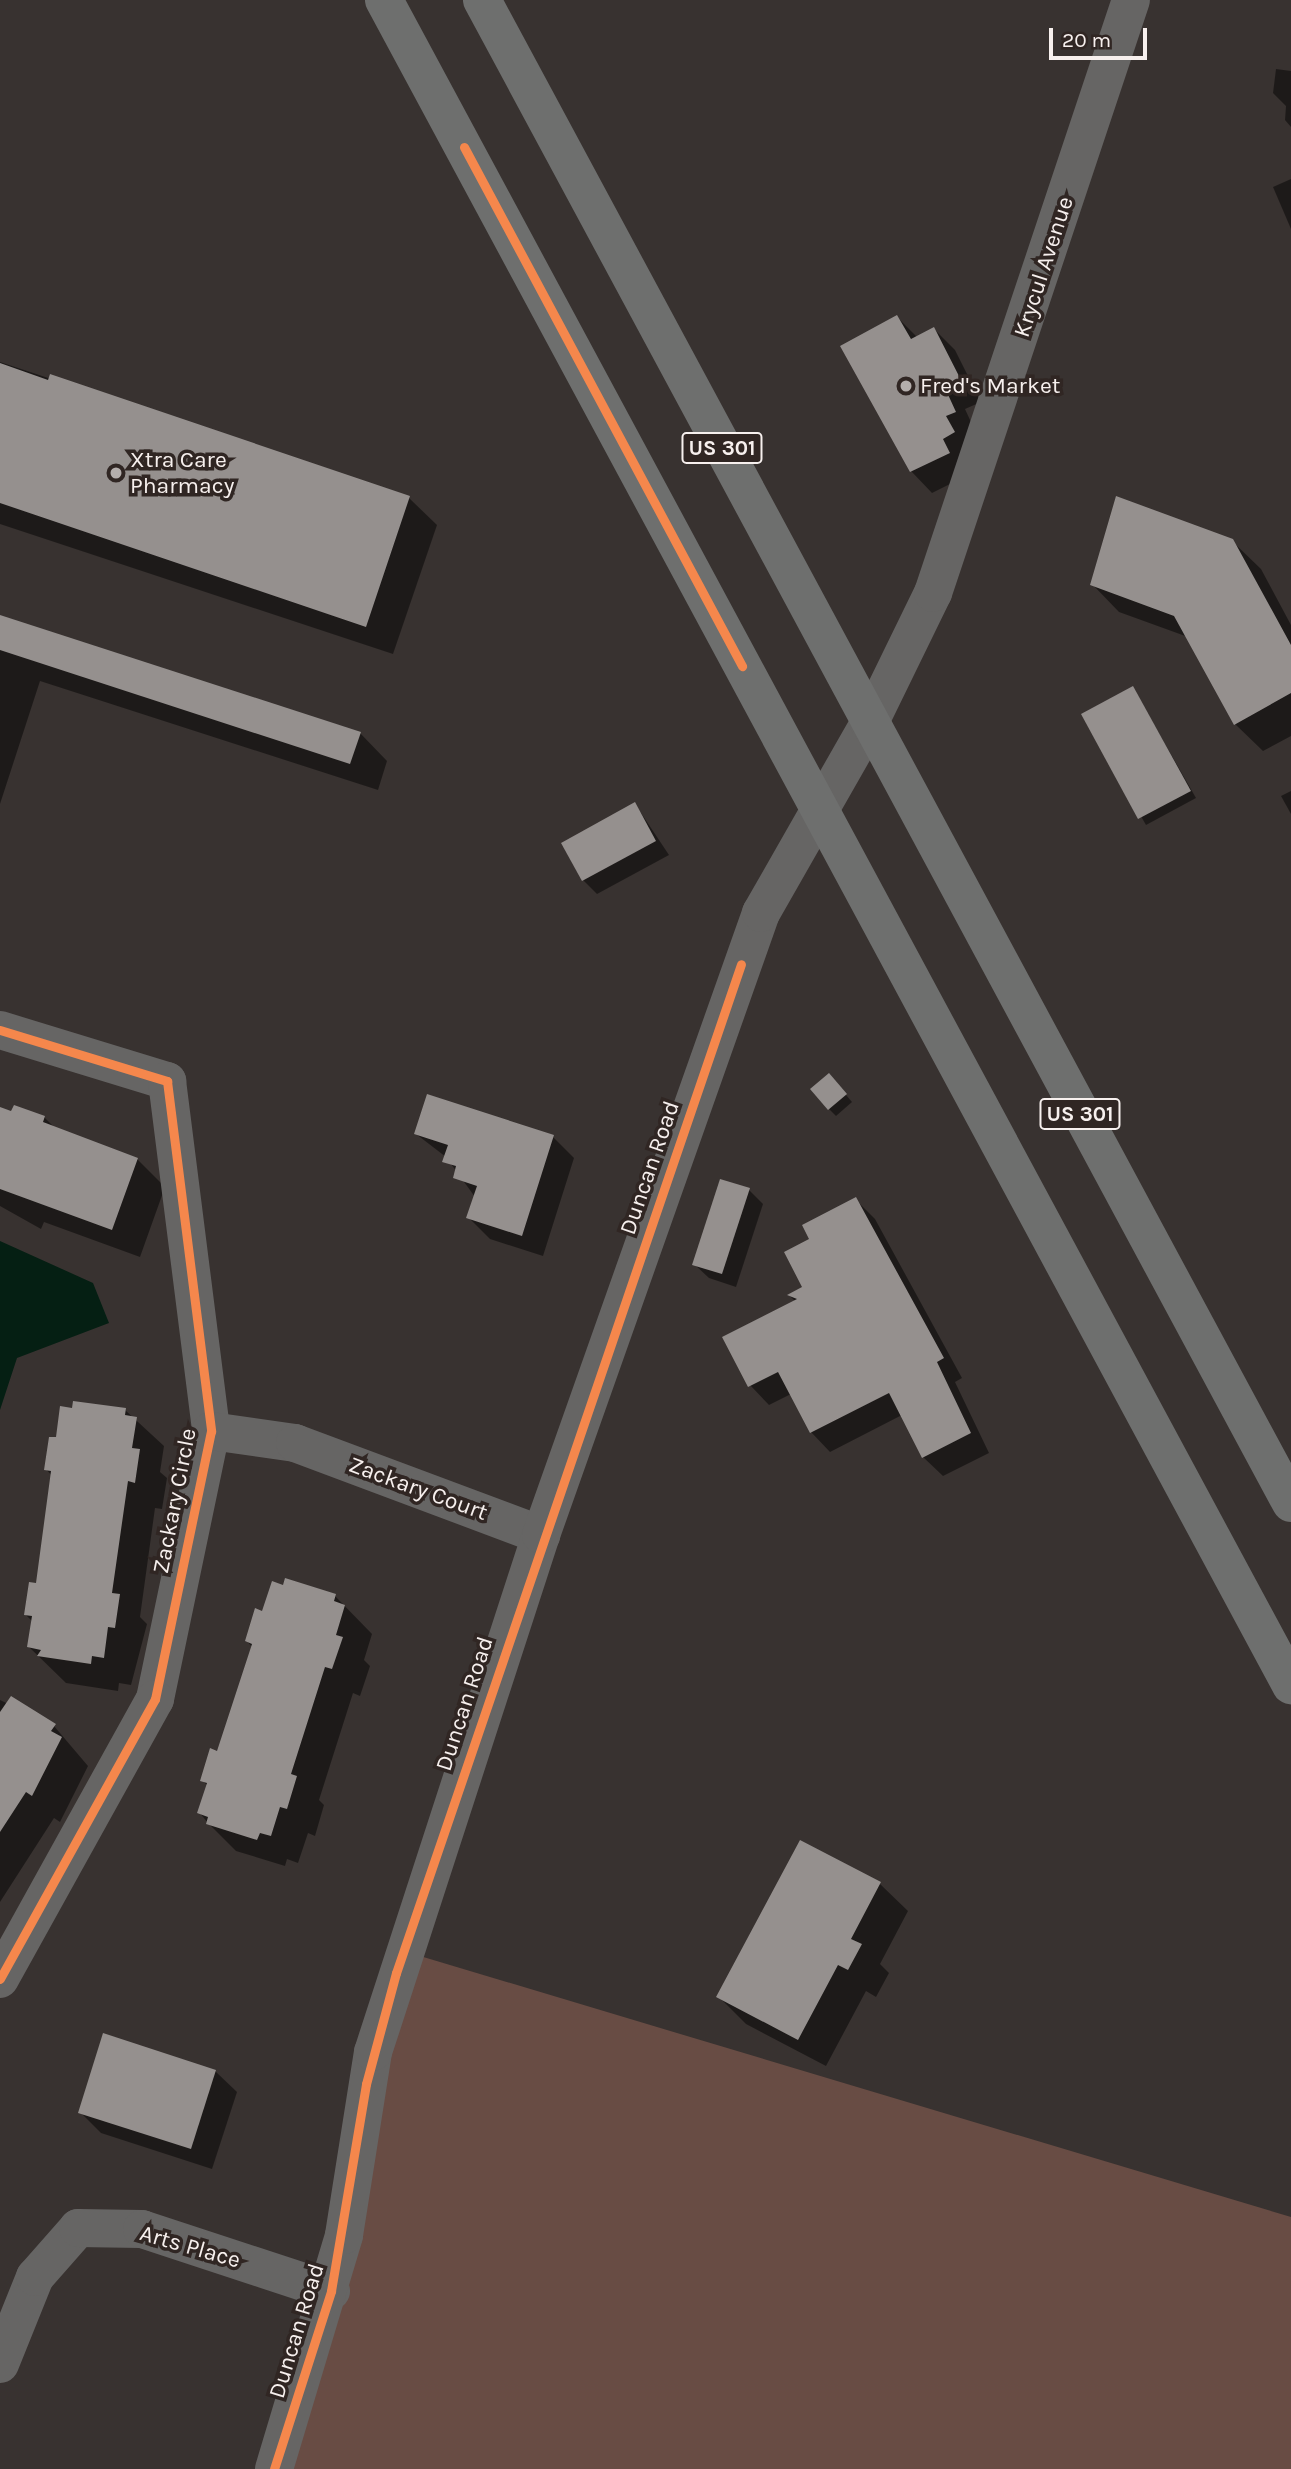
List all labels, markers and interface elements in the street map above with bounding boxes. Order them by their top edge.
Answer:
scale bar [1053,14,1151,58]
text: 20 m [1062,28,1111,52]
street label: Krycul Avenue [1008,193,1080,341]
place label: Fred's Market [920,372,1060,400]
marker: Fred's Market [898,378,914,394]
road number: US 301 [680,430,764,466]
place label: Xtra Care Pharmacy [130,446,234,500]
marker: Xtra Care Pharmacy [108,465,124,481]
road number: US 301 [1038,1096,1122,1132]
street label: Duncan Road [614,1097,686,1239]
street label: Zackary Circle [147,1426,203,1576]
street label: Zackary Court [345,1451,491,1527]
street label: Duncan Road [430,1633,500,1775]
street label: Arts Place [137,2220,243,2274]
street label: Duncan Road [263,2260,331,2402]

